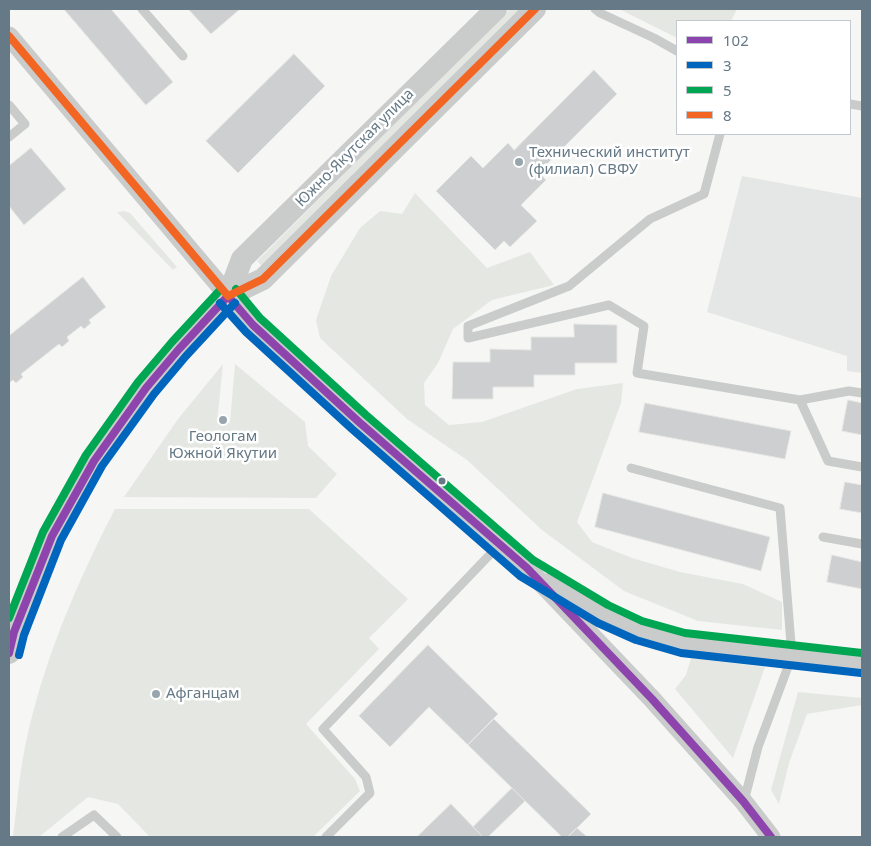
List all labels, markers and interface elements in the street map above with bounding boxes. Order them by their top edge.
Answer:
legend [676,20,851,135]
text: 102 [723,30,749,50]
text: 3 [723,55,732,75]
text: 5 [723,80,732,100]
street label: Южно-Якутская улица [292,85,418,211]
text: 8 [723,105,732,125]
place label: Технический институт (филиал) СВФУ [529,144,690,179]
marker: Технический институт (филиал) СВФУ [513,156,525,168]
marker: Геологам Южной Якутии [217,414,229,426]
place label: Геологам Южной Якутии [169,428,277,463]
unlabelled marker [437,476,447,486]
place label: Афганцам [166,685,240,703]
marker: Афганцам [150,688,162,700]

